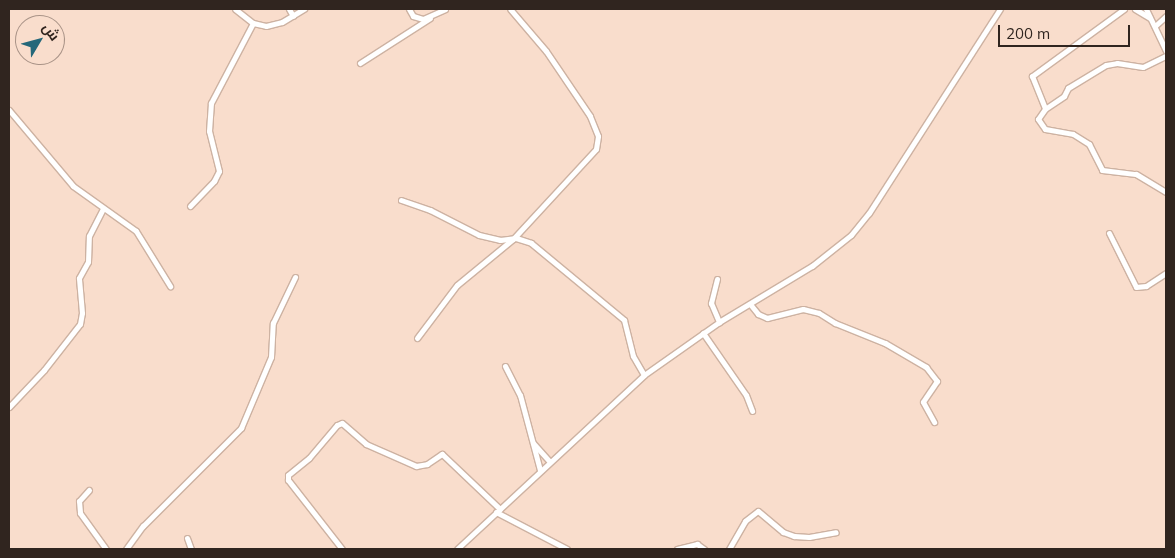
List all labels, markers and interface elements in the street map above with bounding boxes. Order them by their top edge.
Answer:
north arrow [15,15,65,65]
scale bar [1000,15,1132,47]
text: ش [39,19,64,44]
text: 200 m [1006,24,1050,43]

